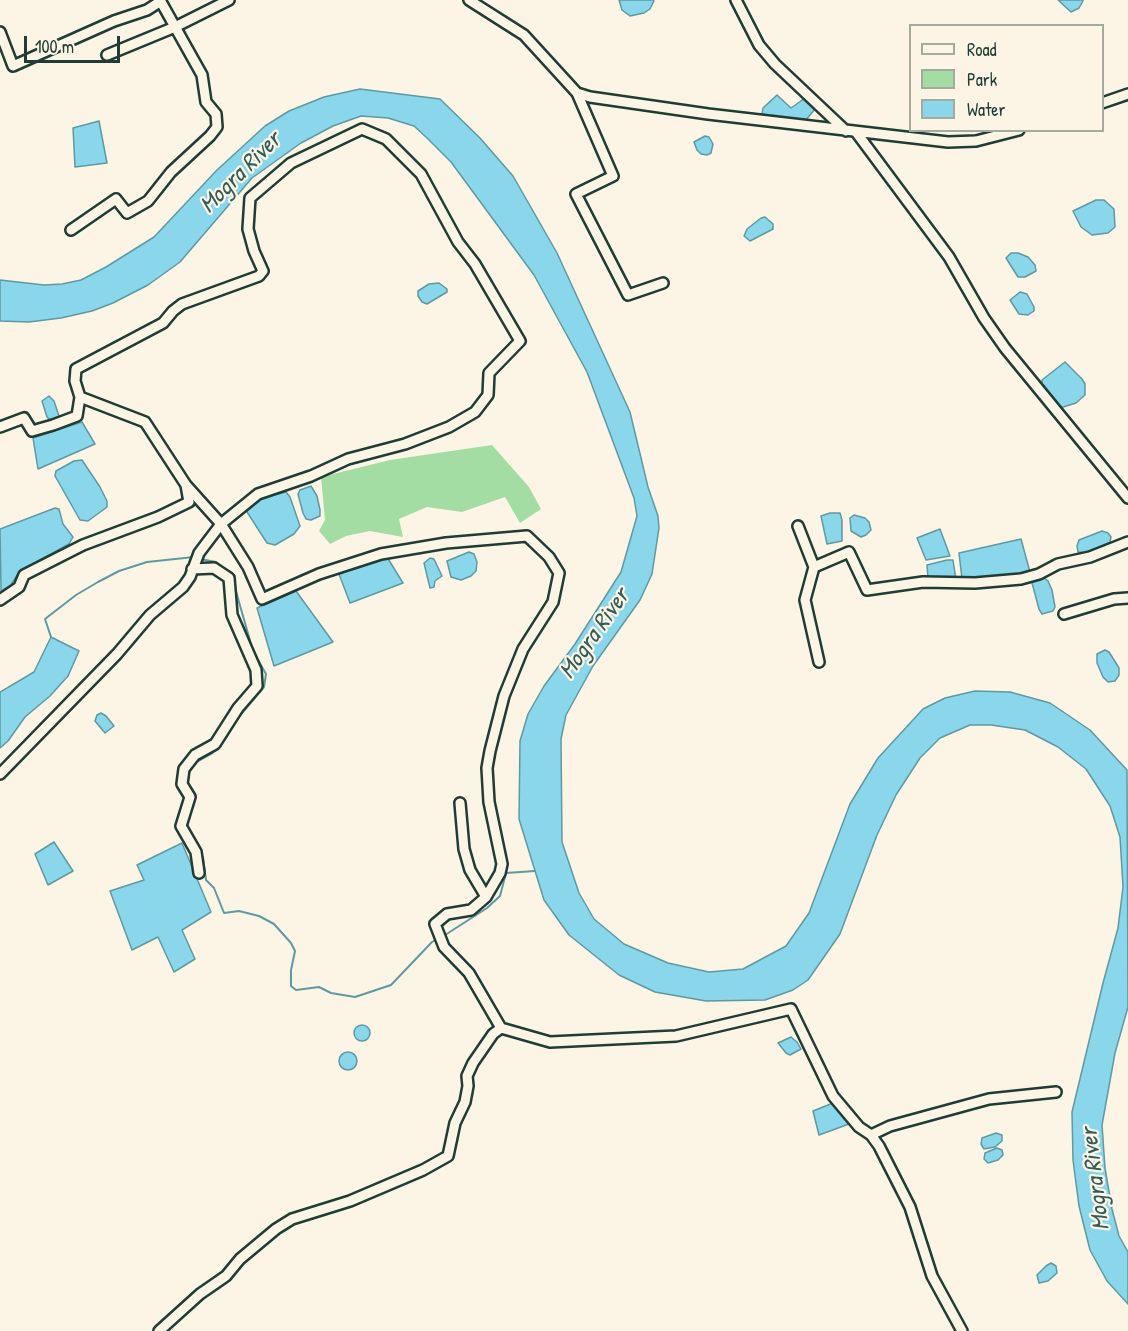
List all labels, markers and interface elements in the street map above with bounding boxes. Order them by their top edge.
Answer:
scale bar [27,24,123,62]
legend [909,24,1104,132]
text: 100 m [35,34,74,59]
text: Road [967,37,997,62]
text: Park [967,67,997,92]
text: Water [967,97,1005,122]
water label: Mogra River [194,126,288,220]
water label: Mogra River [554,583,636,685]
water label: Mogra River [1075,1126,1117,1232]

